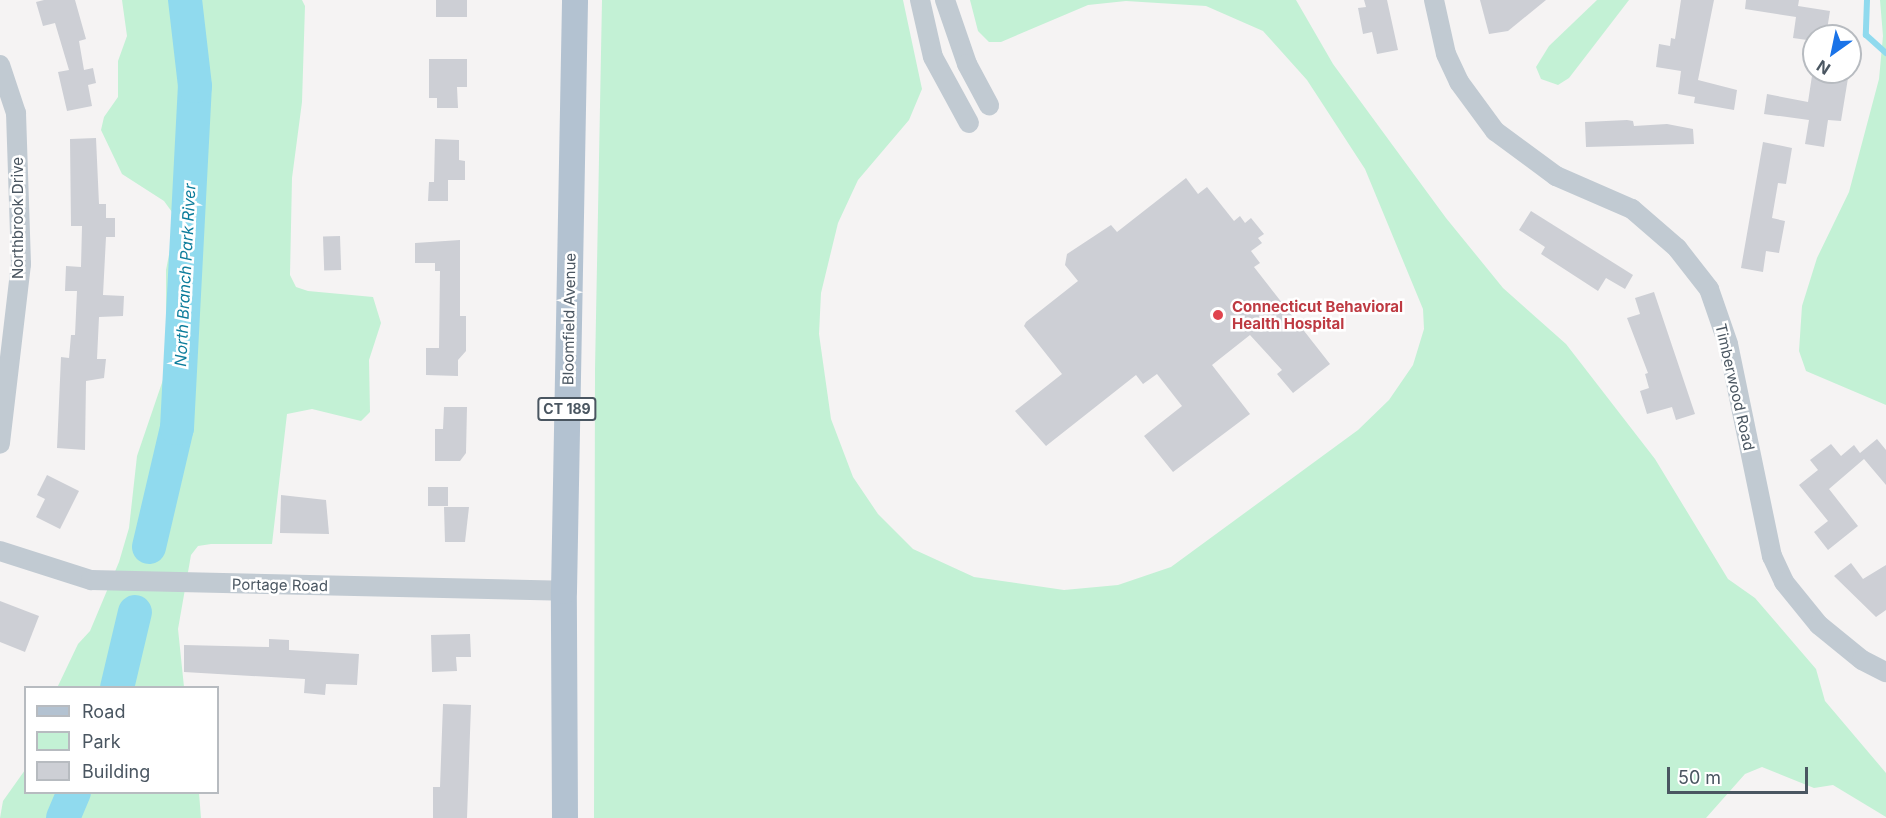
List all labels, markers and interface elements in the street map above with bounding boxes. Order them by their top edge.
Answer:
north arrow [1802,24,1862,84]
text: N [1813,56,1834,79]
street label: Northbrook Drive [9,157,27,279]
water label: North Branch Park River [171,183,199,367]
street label: Bloomfield Avenue [559,253,579,385]
place label: Connecticut Behavioral Health Hospital [1232,297,1403,332]
marker: Connecticut Behavioral Health Hospital [1209,306,1227,324]
street label: Timberwood Road [1712,322,1758,452]
road number: CT 189 [537,398,597,420]
street label: Portage Road [232,575,328,595]
legend [24,686,219,794]
text: Road [82,701,125,722]
text: Park [82,731,121,752]
scale bar [1670,755,1811,793]
text: Building [82,761,150,782]
text: 50 m [1678,767,1721,788]

